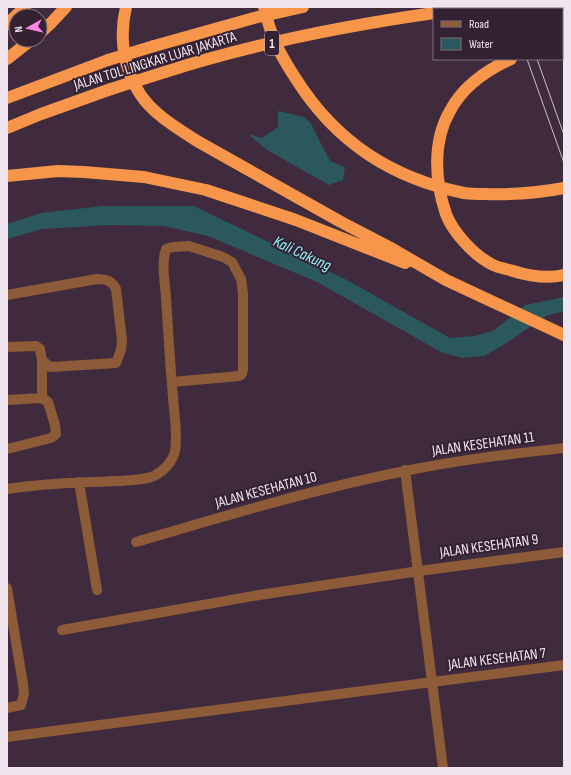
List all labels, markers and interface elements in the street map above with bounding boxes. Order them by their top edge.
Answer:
north arrow [8,8,48,48]
legend [433,8,563,60]
text: Road [469,17,489,32]
text: N [12,25,25,33]
street label: JALAN TOL LINGKAR LUAR JAKARTA [71,27,239,95]
road number: 1 [265,31,279,55]
text: Water [469,37,493,52]
water label: Kali Cakung [270,232,334,276]
street label: JALAN KESEHATAN 11 [430,427,536,461]
street label: JALAN KESEHATAN 10 [212,467,319,513]
street label: JALAN KESEHATAN 9 [438,530,539,562]
street label: JALAN KESEHATAN 7 [446,644,547,675]

